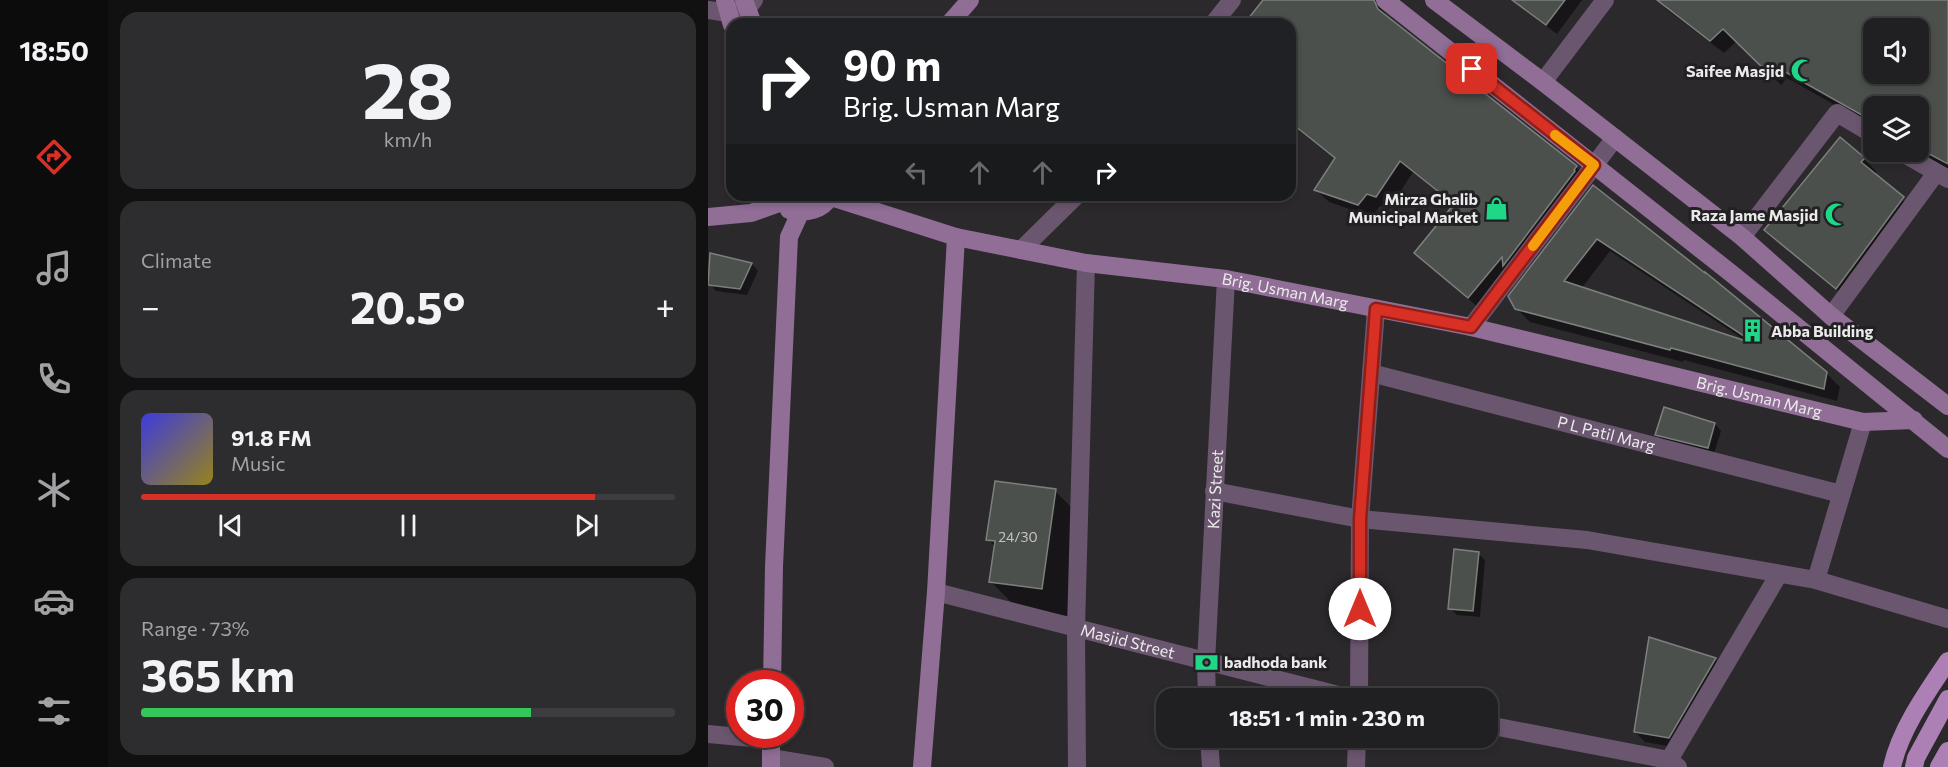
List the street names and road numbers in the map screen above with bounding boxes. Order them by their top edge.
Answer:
street label: Brig. Usman Marg [1220,268,1350,312]
street label: Brig. Usman Marg [1695,372,1824,421]
street label: P L Patil Marg [1556,411,1658,455]
street label: Kazi Street [1203,449,1226,529]
street label: Masjid Street [1079,619,1178,662]

